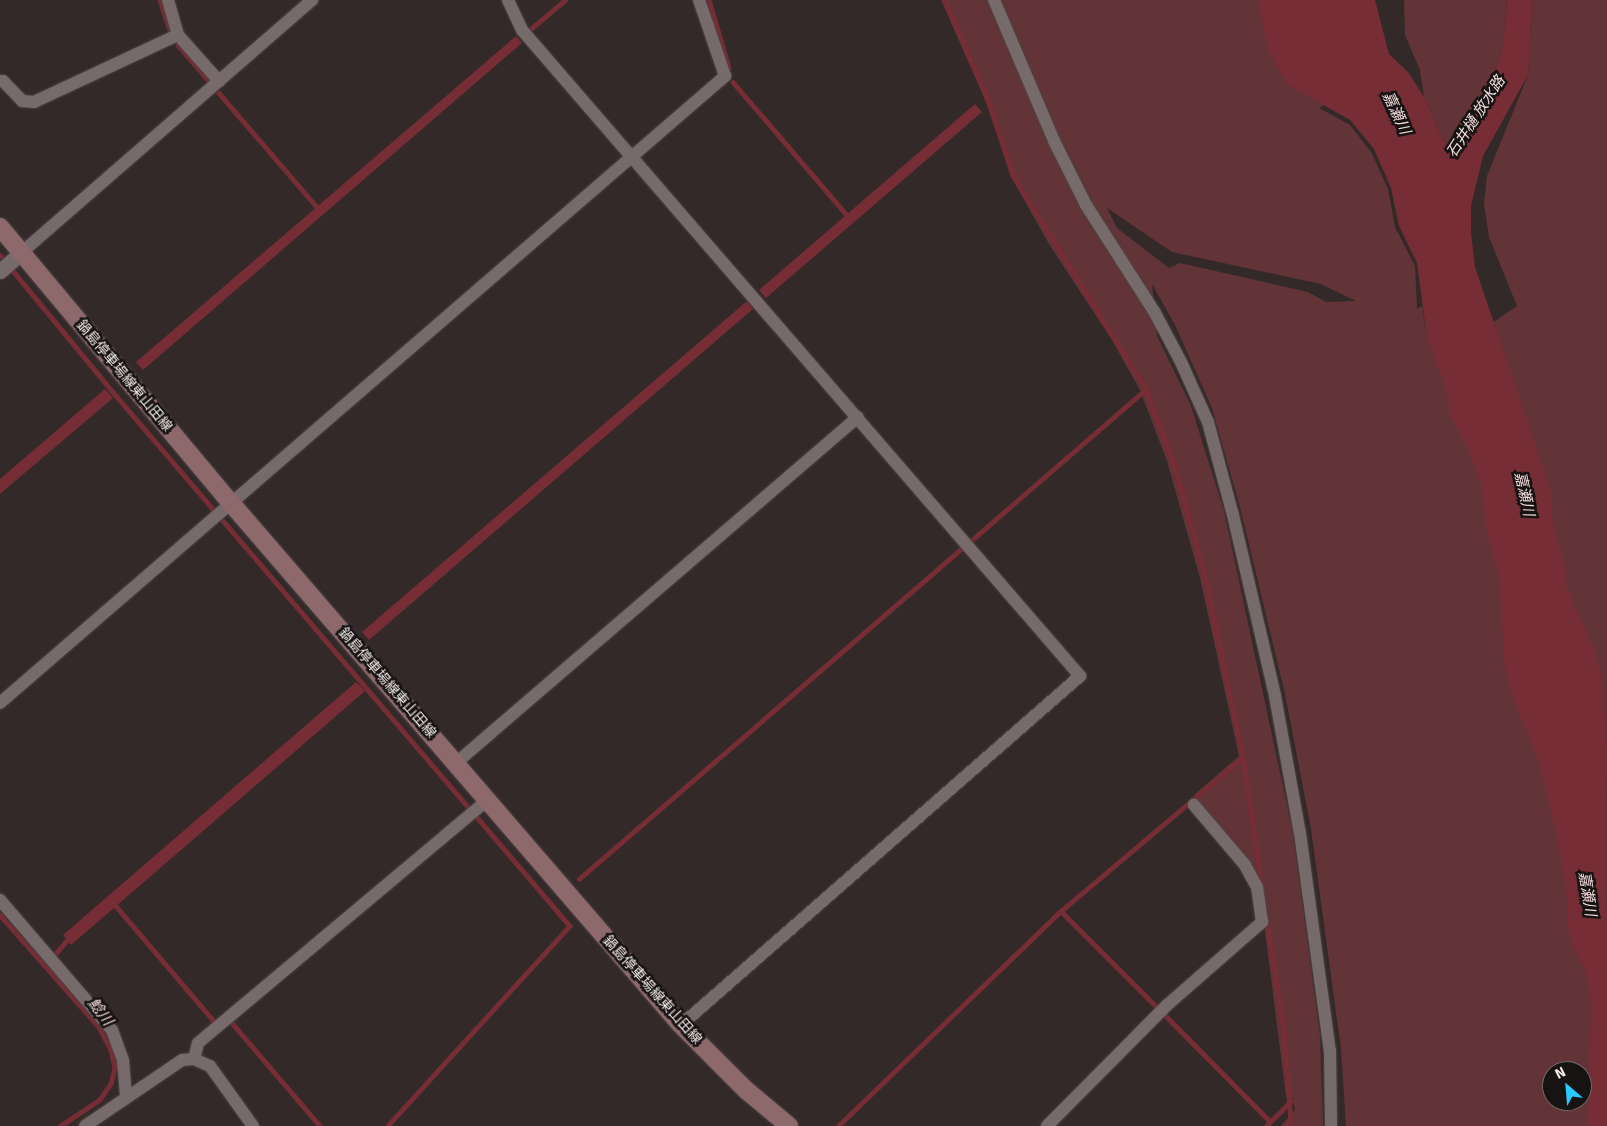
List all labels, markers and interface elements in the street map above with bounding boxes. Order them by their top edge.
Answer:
water label: 石井樋 放水路 [1443,73,1509,161]
water label: 嘉瀬川 [1378,89,1414,137]
street label: 鍋島停車場線東山田線 [73,317,175,435]
water label: 嘉瀬川 [1511,470,1537,518]
street label: 鍋島停車場線東山田線 [335,625,439,741]
water label: 嘉瀬川 [1575,870,1599,918]
street label: 鍋島停車場線東山田線 [599,932,705,1048]
water label: 鯰川 [84,995,116,1029]
north arrow [1542,1061,1592,1111]
text: N [1552,1063,1569,1083]

